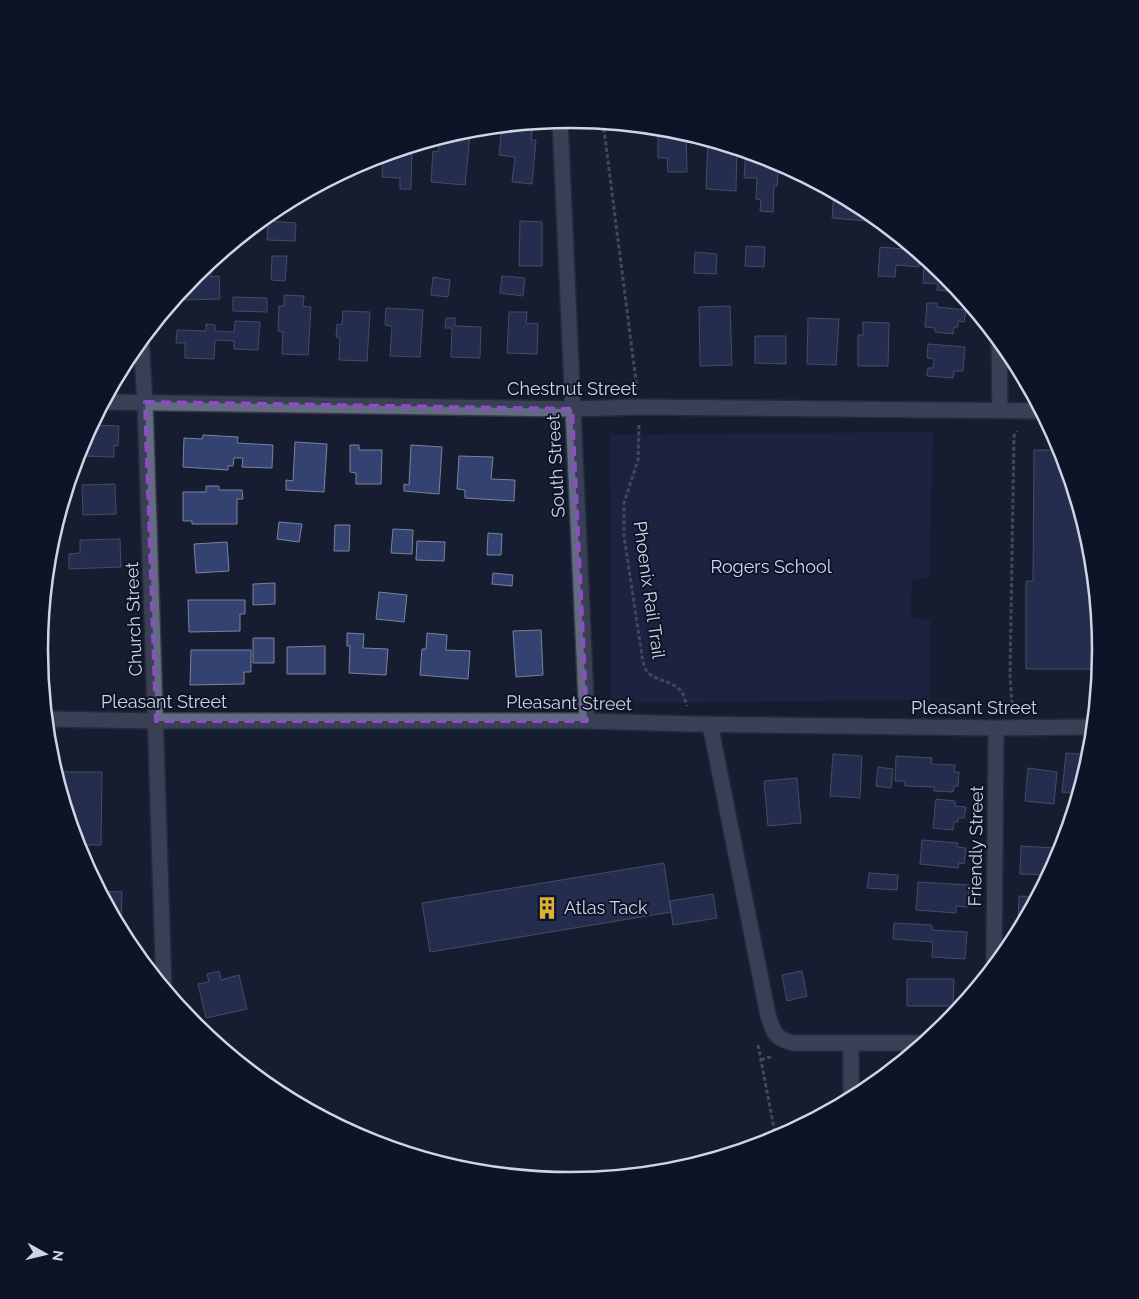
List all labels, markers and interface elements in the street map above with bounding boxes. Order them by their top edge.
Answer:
street label: Chestnut Street [507,378,637,399]
street label: South Street [542,414,569,518]
street label: Phoenix Rail Trail [629,520,670,660]
park label: Rogers School [710,556,832,577]
street label: Church Street [121,561,146,677]
street label: Pleasant Street [101,691,227,712]
street label: Pleasant Street [506,691,632,714]
street label: Pleasant Street [911,697,1037,718]
street label: Friendly Street [964,785,987,907]
building icon: Atlas Tack [534,895,560,921]
place label: Atlas Tack [564,897,648,918]
north arrow [20,1229,70,1279]
text: N [49,1249,67,1262]

